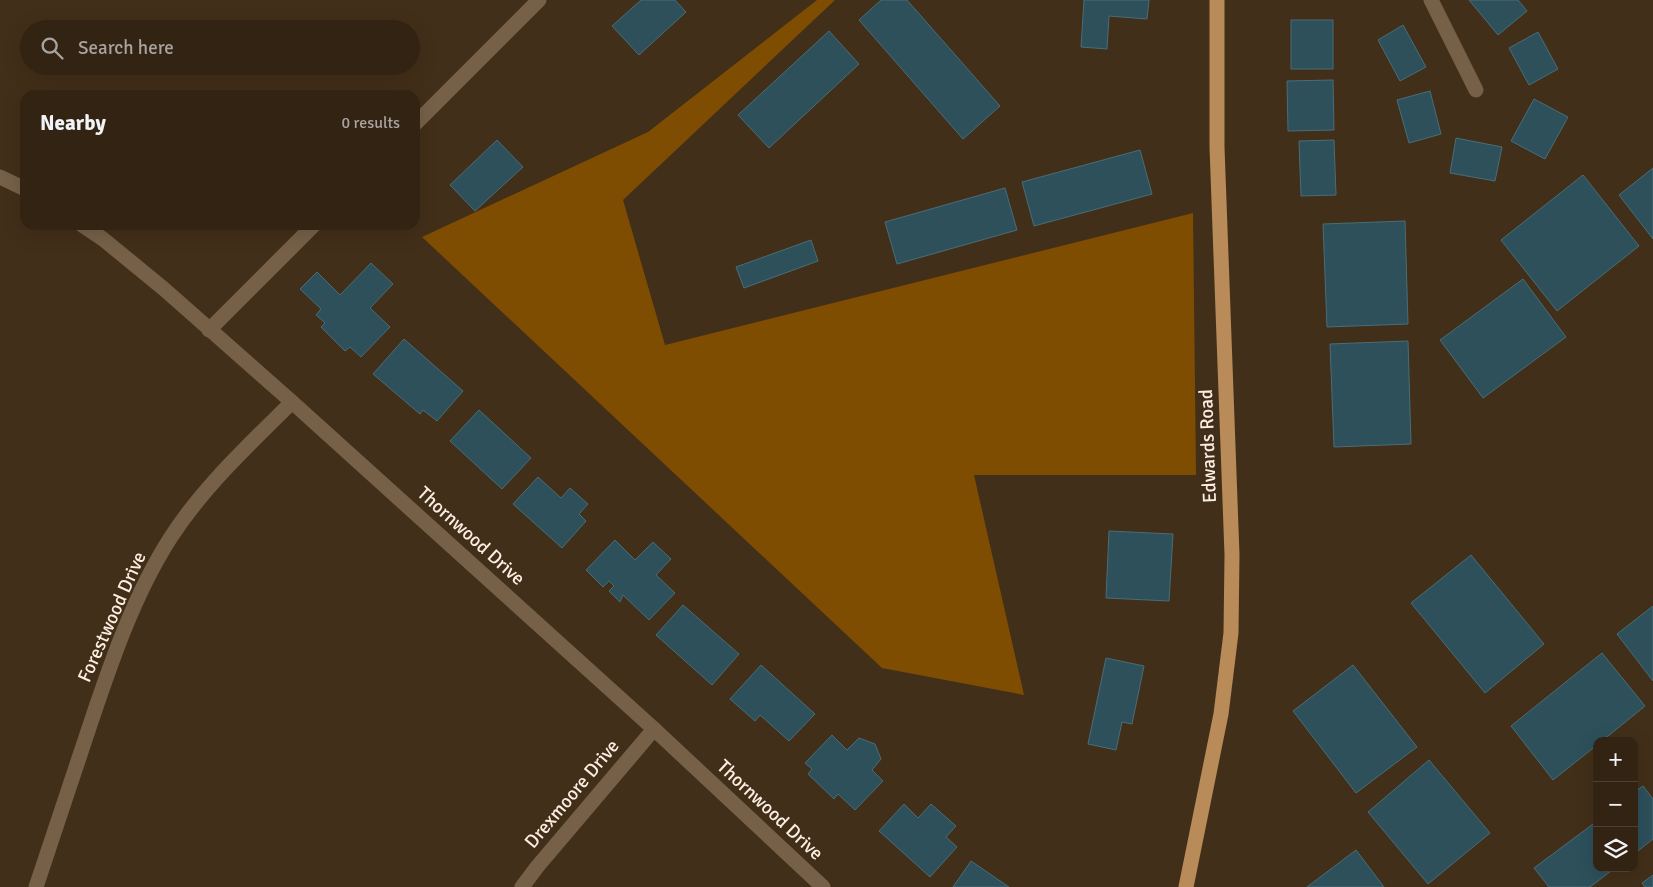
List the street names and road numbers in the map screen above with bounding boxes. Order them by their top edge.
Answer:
street label: Edwards Road [1194,389,1222,503]
street label: Thornwood Drive [412,481,530,591]
street label: Forestwood Drive [72,548,152,686]
street label: Drexmoore Drive [519,735,625,853]
street label: Thornwood Drive [712,755,828,865]

